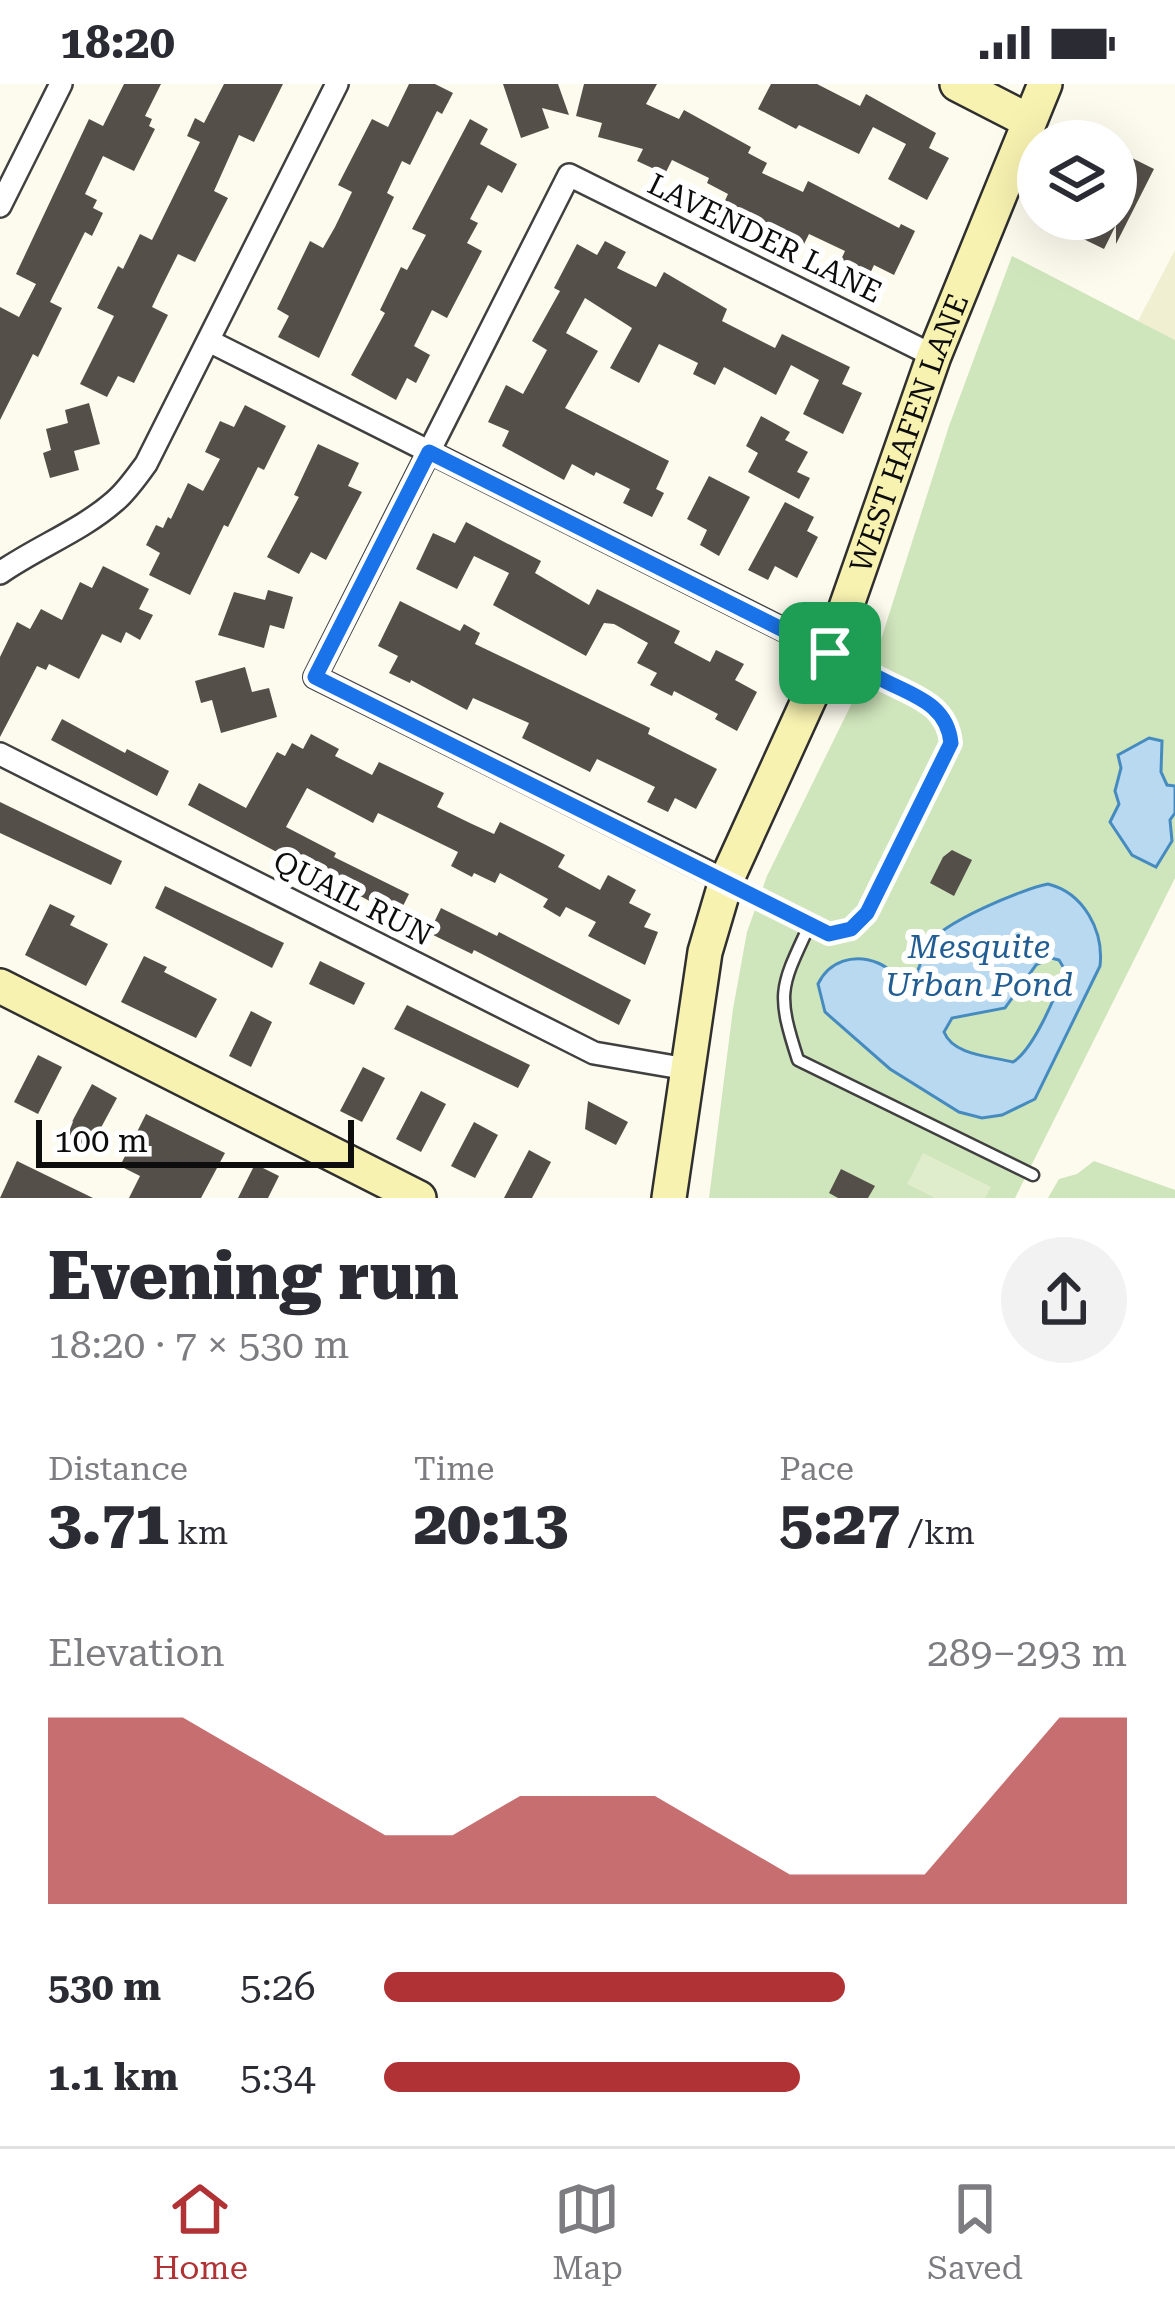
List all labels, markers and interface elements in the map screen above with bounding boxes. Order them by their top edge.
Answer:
text: 18:20 [60,16,175,69]
map controls [1017,120,1137,240]
button: layers [1017,120,1137,240]
street label: LAVENDER LANE [642,166,888,310]
street label: WEST HAFEN LANE [842,288,975,577]
pin [779,602,881,704]
icon: arrive [797,620,863,686]
street label: QUAIL RUN [268,843,438,953]
water label: Mesquite Urban Pond [885,927,1073,1004]
scale bar [36,1114,354,1167]
text: 100 m [54,1121,148,1160]
button: share [1001,1237,1127,1363]
text: Evening run [48,1238,459,1315]
text: 18:20 · 7 × 530 m [48,1322,349,1368]
text: Distance [48,1449,188,1488]
text: Time [414,1449,494,1488]
text: Pace [779,1449,854,1488]
text: 3.71 [48,1488,169,1559]
text: 20:13 [414,1488,568,1559]
text: 5:27 [779,1488,900,1559]
text: km [169,1513,228,1552]
text: /km [900,1513,975,1552]
text: Elevation [48,1630,225,1676]
text: 289–293 m [927,1630,1127,1676]
text: 530 m [48,1964,161,2010]
text: 5:26 [240,1964,316,2010]
text: 1.1 km [48,2054,178,2100]
text: 5:34 [240,2054,316,2100]
tab: Home [152,2176,248,2287]
tab: Map [552,2176,623,2287]
tab: Saved [927,2176,1023,2287]

